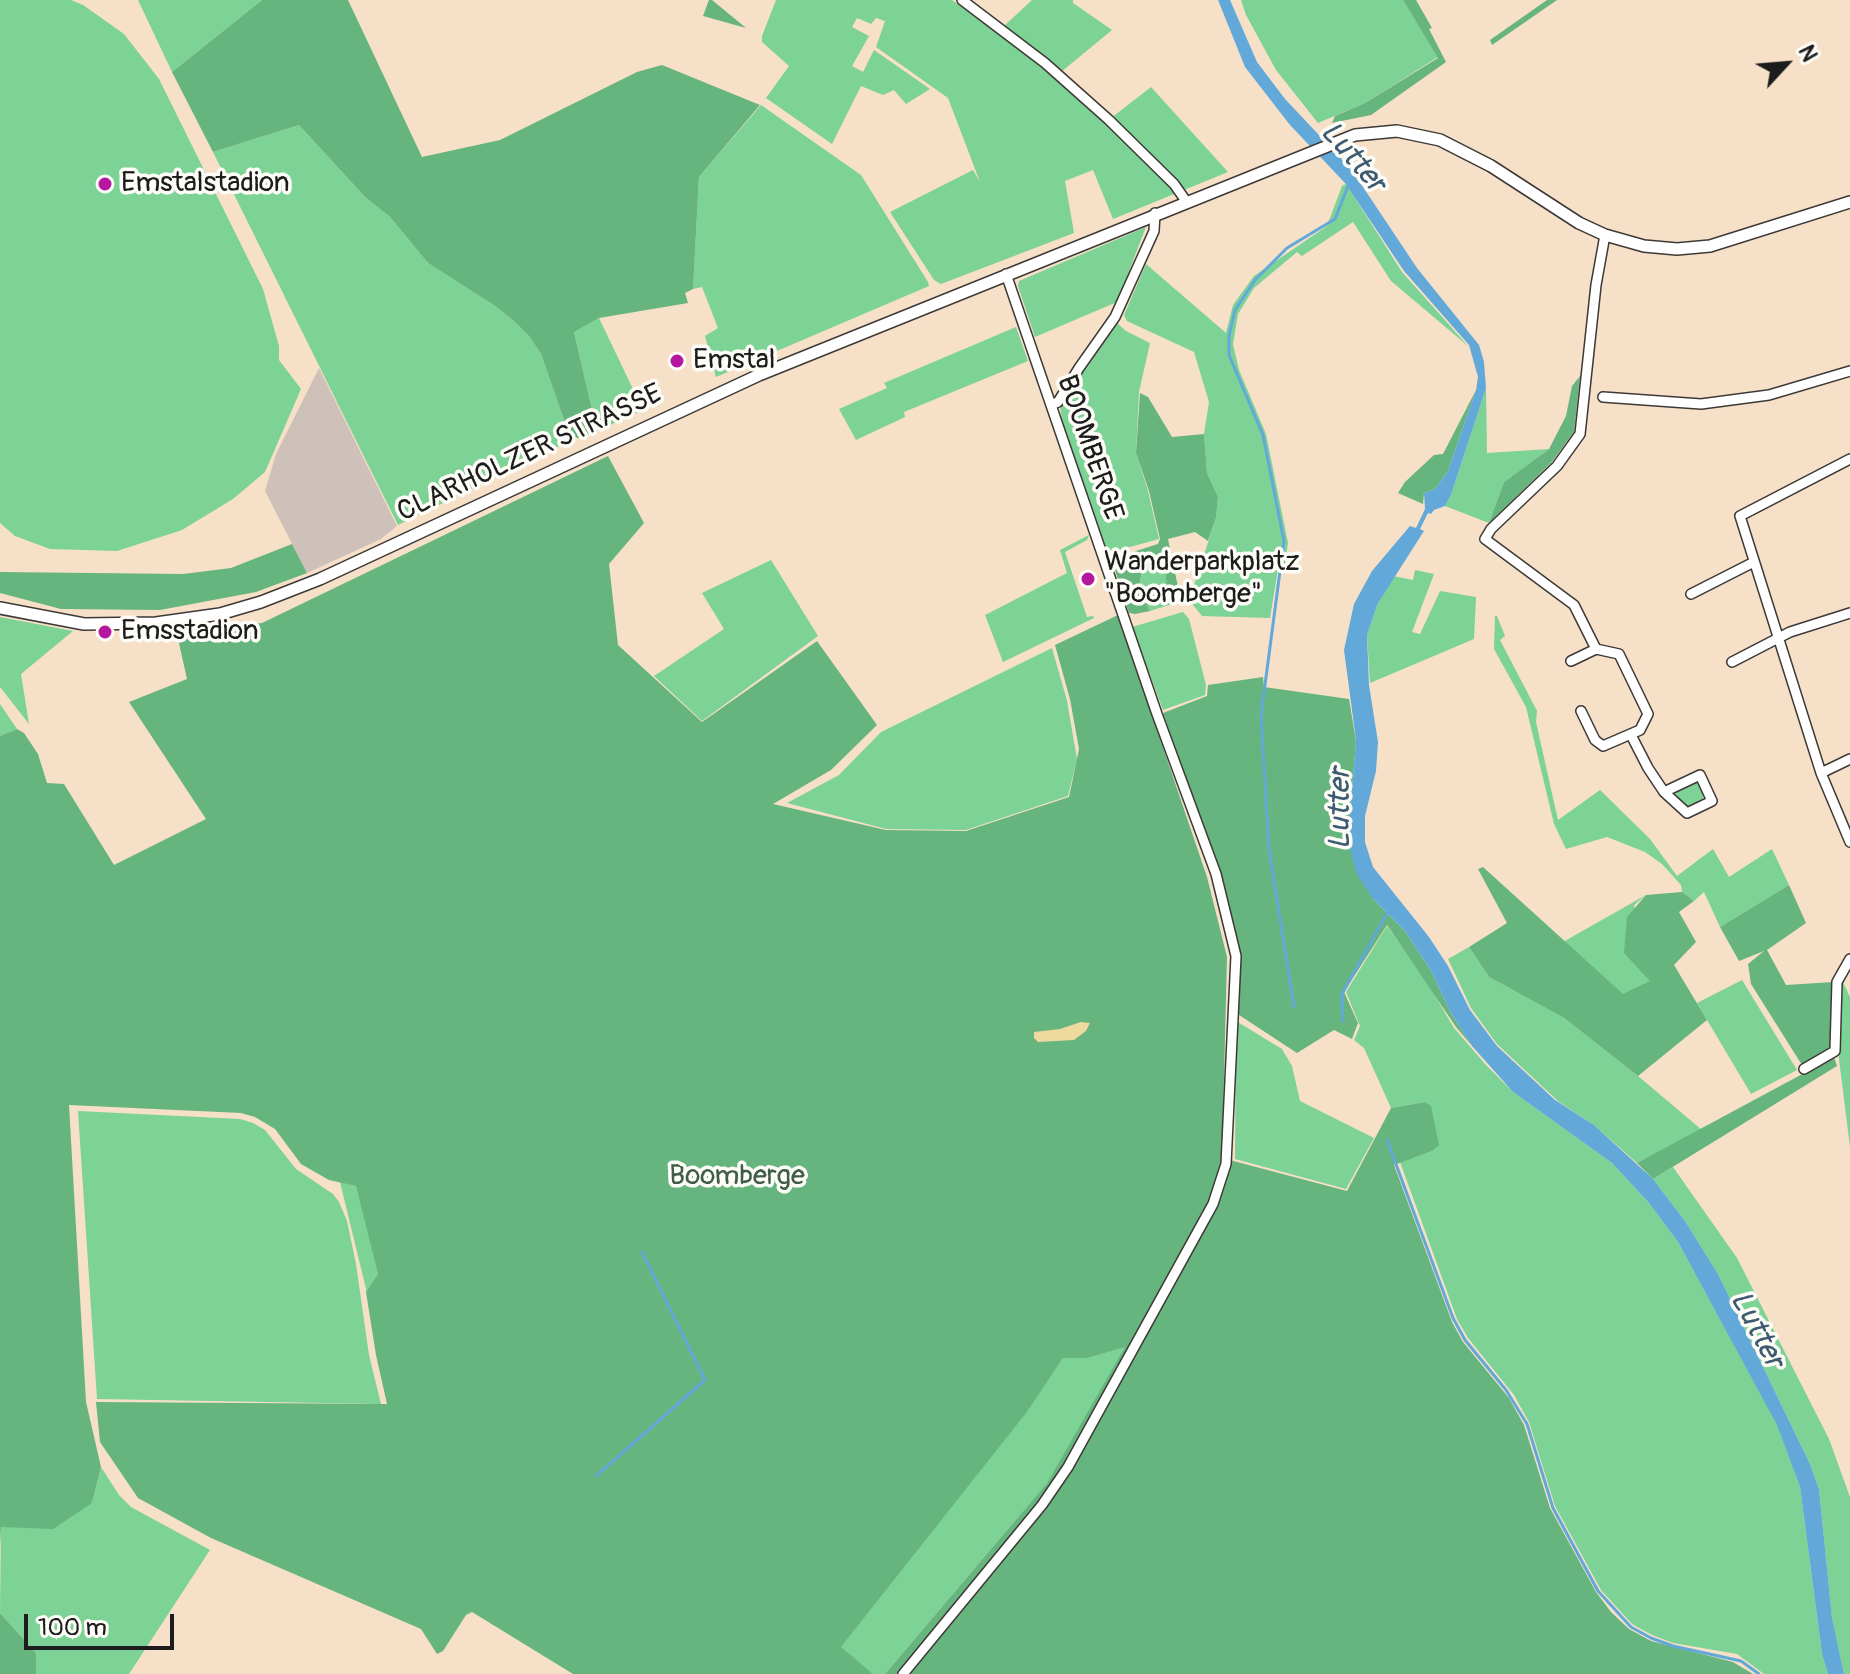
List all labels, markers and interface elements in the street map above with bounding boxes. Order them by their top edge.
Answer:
north arrow [1746,24,1826,104]
text: N [1792,41,1823,66]
water label: Lutter [1312,115,1392,201]
place label: Emstalstadion [121,167,290,201]
marker: Emstalstadion [96,175,114,193]
place label: Emstal [693,344,776,378]
marker: Emstal [668,352,686,370]
street label: BOOMBERGE [1048,371,1130,525]
street label: CLARHOLZER STRASSE [392,378,668,530]
place label: Wanderparkplatz "Boomberge" [1104,546,1300,612]
marker: Wanderparkplatz "Boomberge" [1079,570,1097,588]
place label: Emsstadion [121,615,259,649]
marker: Emsstadion [96,623,114,641]
water label: Lutter [1323,768,1359,850]
park label: Boomberge [669,1160,805,1194]
water label: Lutter [1721,1285,1791,1375]
scale bar [28,1598,178,1648]
text: 100 m [38,1613,107,1642]

